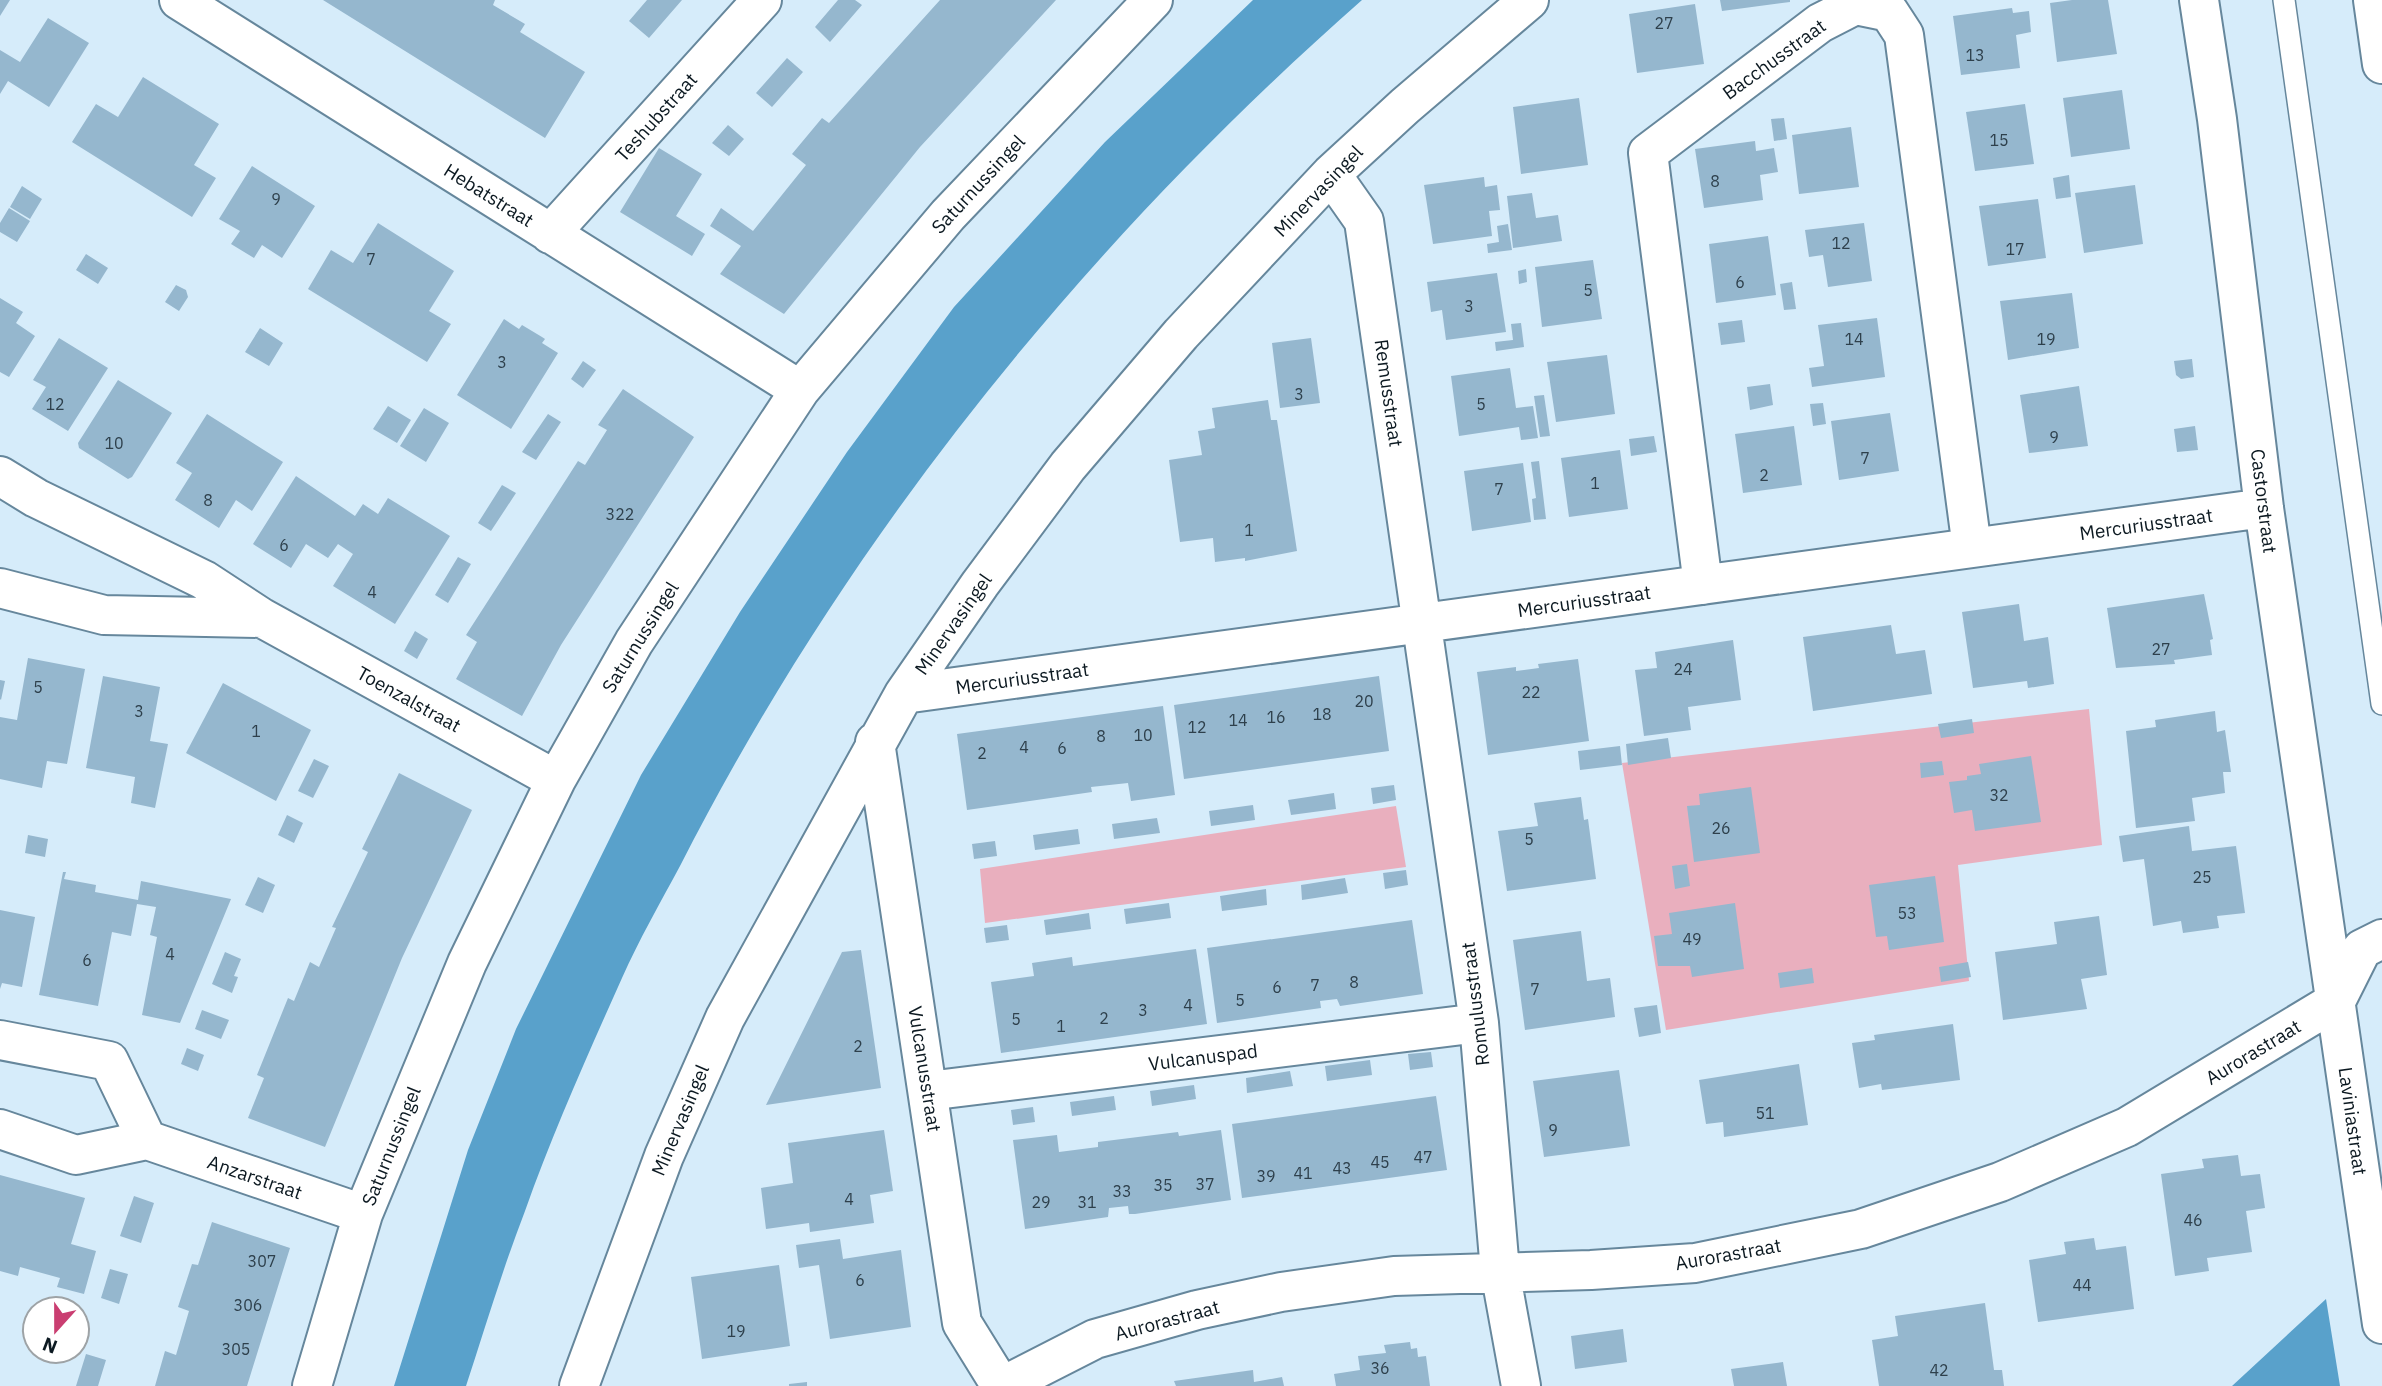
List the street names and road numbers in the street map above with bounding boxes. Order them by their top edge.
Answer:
street label: Bacchusstraat [1718,13,1830,105]
street label: Teshubstraat [610,68,702,166]
street label: Saturnussingel [926,130,1030,238]
street label: Minervasingel [1268,140,1368,242]
street label: Hebatstraat [440,158,538,232]
street label: Remusstraat [1370,338,1408,448]
street label: Castorstraat [2246,447,2282,555]
street label: Mercuriusstraat [2078,503,2214,545]
street label: Minervasingel [909,569,997,679]
street label: Saturnussingel [596,577,684,697]
street label: Mercuriusstraat [1516,580,1652,622]
street label: Mercuriusstraat [954,657,1090,699]
street label: Toenzalstraat [353,661,465,737]
street label: Romulusstraat [1455,941,1495,1067]
street label: Vulcanusstraat [903,1004,947,1134]
street label: Aurorastraat [2201,1014,2305,1090]
street label: Vulcanuspad [1147,1038,1259,1076]
street label: Minervasingel [646,1061,714,1179]
street label: Laviniastraat [2334,1065,2372,1177]
street label: Saturnussingel [356,1083,426,1209]
street label: Anzarstraat [204,1150,306,1204]
street label: Aurorastraat [1673,1233,1783,1275]
street label: Aurorastraat [1112,1295,1222,1345]

